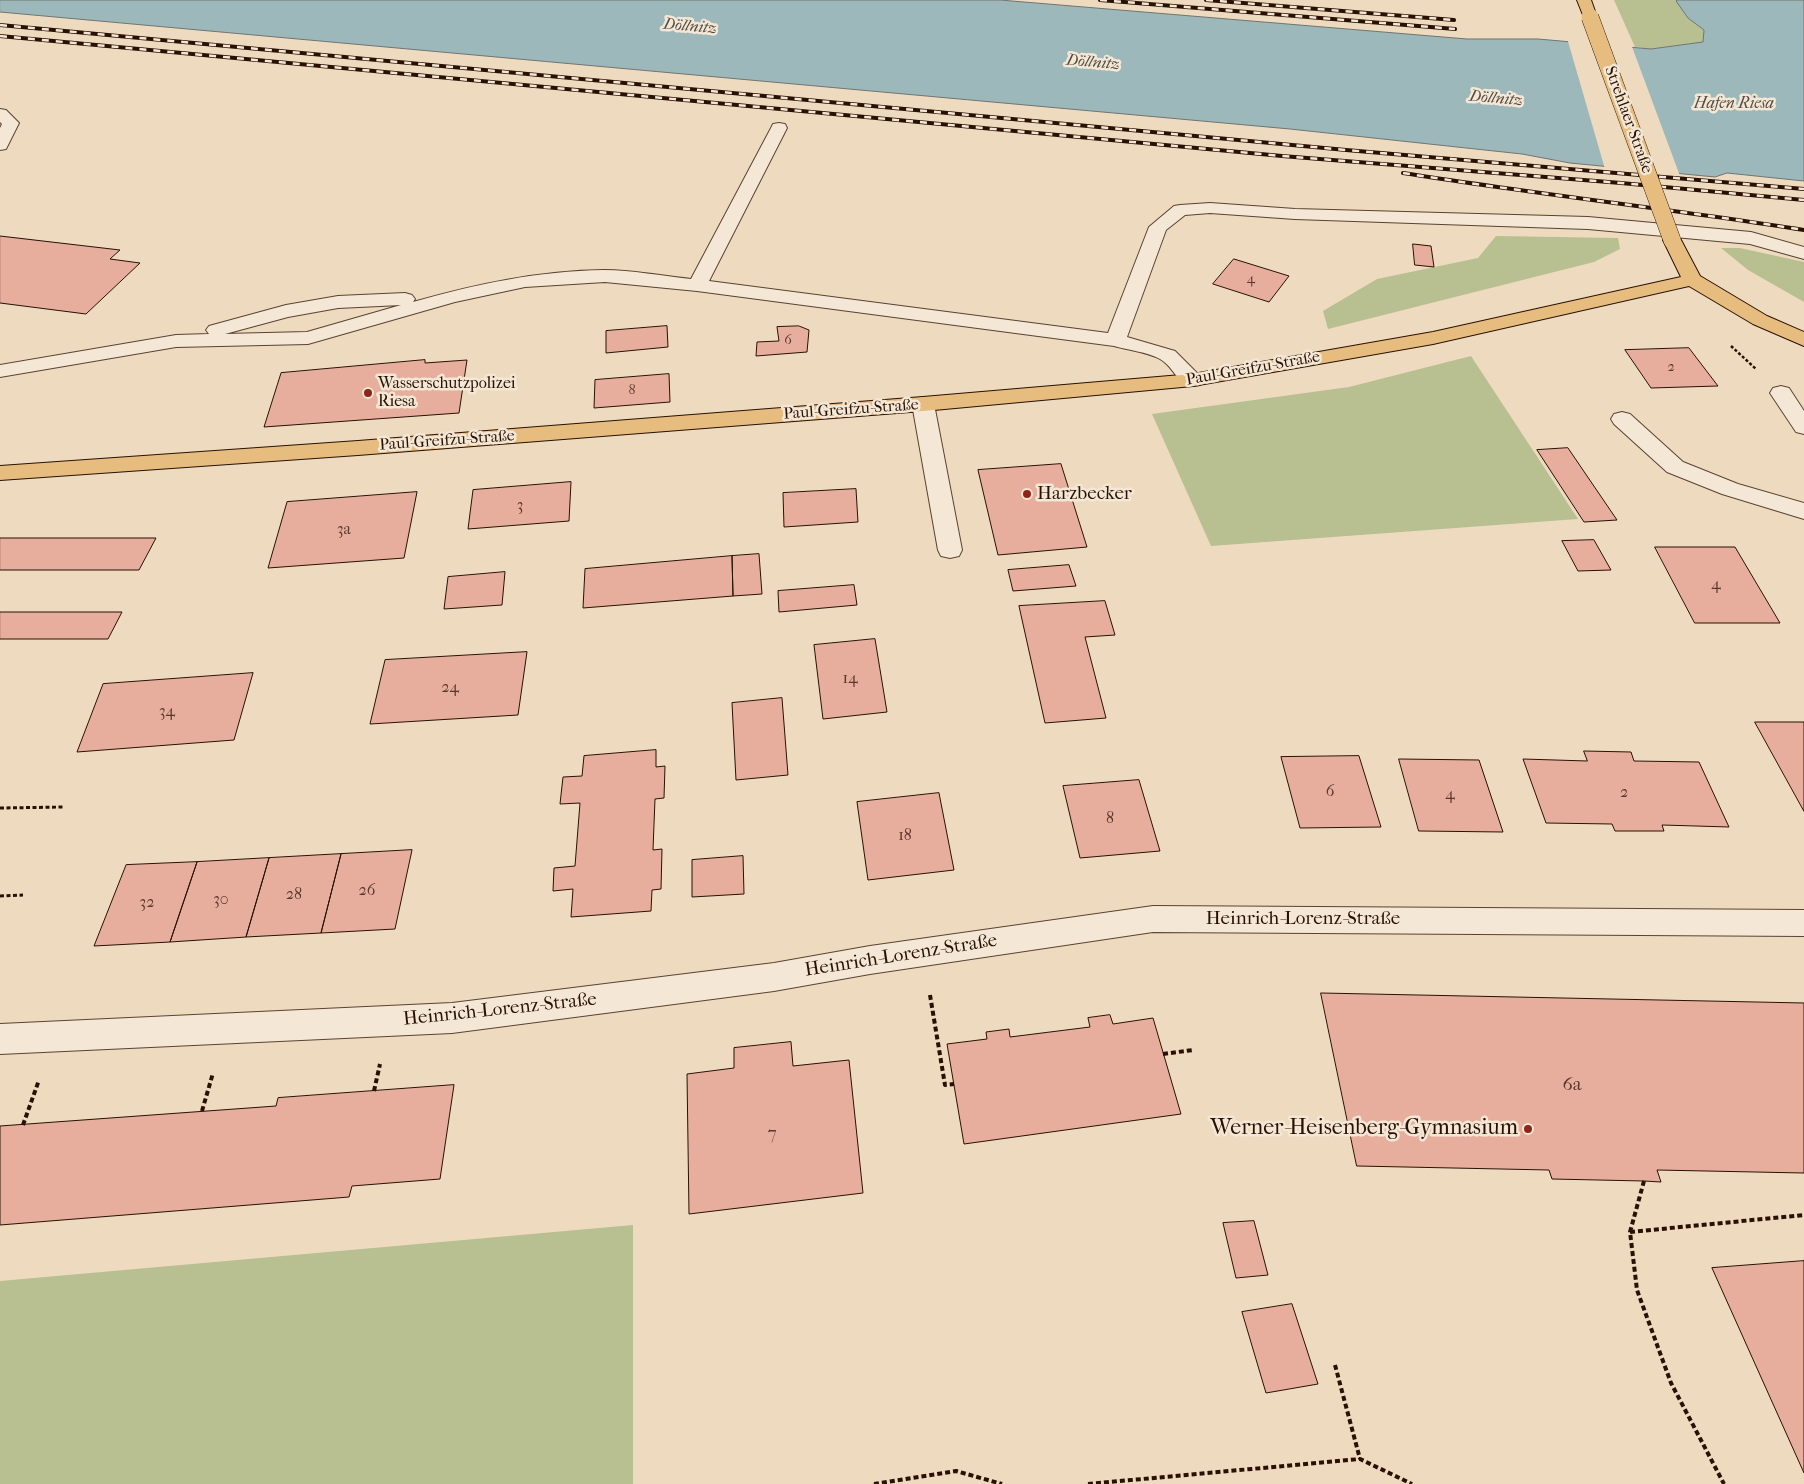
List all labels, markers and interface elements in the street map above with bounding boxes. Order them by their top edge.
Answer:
water label: Döllnitz [663,15,717,39]
water label: Döllnitz [1066,51,1120,75]
street label: Strehlaer Straße [1600,64,1656,176]
water label: Döllnitz [1469,87,1523,111]
water label: Hafen Riesa [1694,94,1774,114]
house number: 4 [1247,272,1255,288]
house number: 6 [784,333,792,349]
street label: Paul-Greifzu-Straße [1185,348,1321,390]
house number: 2 [1667,360,1675,376]
place label: Wasserschutzpolizei Riesa [378,374,516,412]
house number: 8 [628,383,636,399]
marker: Wasserschutzpolizei Riesa [362,387,374,399]
street label: Paul-Greifzu-Straße [783,396,919,424]
street label: Paul-Greifzu-Straße [379,427,515,455]
place label: Harzbecker [1037,483,1132,505]
marker: Harzbecker [1021,488,1033,500]
house number: 3 [517,496,523,516]
house number: 3a [337,520,351,540]
house number: 4 [1711,575,1721,595]
house number: 14 [842,669,858,689]
house number: 24 [441,678,459,698]
house number: 34 [159,702,175,722]
house number: 6 [1326,782,1334,802]
house number: 2 [1620,783,1628,803]
house number: 4 [1445,785,1455,805]
house number: 8 [1106,809,1114,829]
house number: 18 [898,826,912,846]
house number: 26 [359,881,375,901]
house number: 28 [286,885,302,905]
house number: 30 [213,890,229,910]
house number: 32 [140,893,154,913]
street label: Heinrich-Lorenz-Straße [1206,908,1400,930]
street label: Heinrich-Lorenz-Straße [803,930,999,982]
street label: Heinrich-Lorenz-Straße [402,989,598,1031]
house number: 6a [1562,1074,1582,1096]
place label: Werner-Heisenberg-Gymnasium [1210,1116,1518,1142]
house number: 7 [767,1123,777,1145]
marker: Werner-Heisenberg-Gymnasium [1522,1123,1534,1135]

